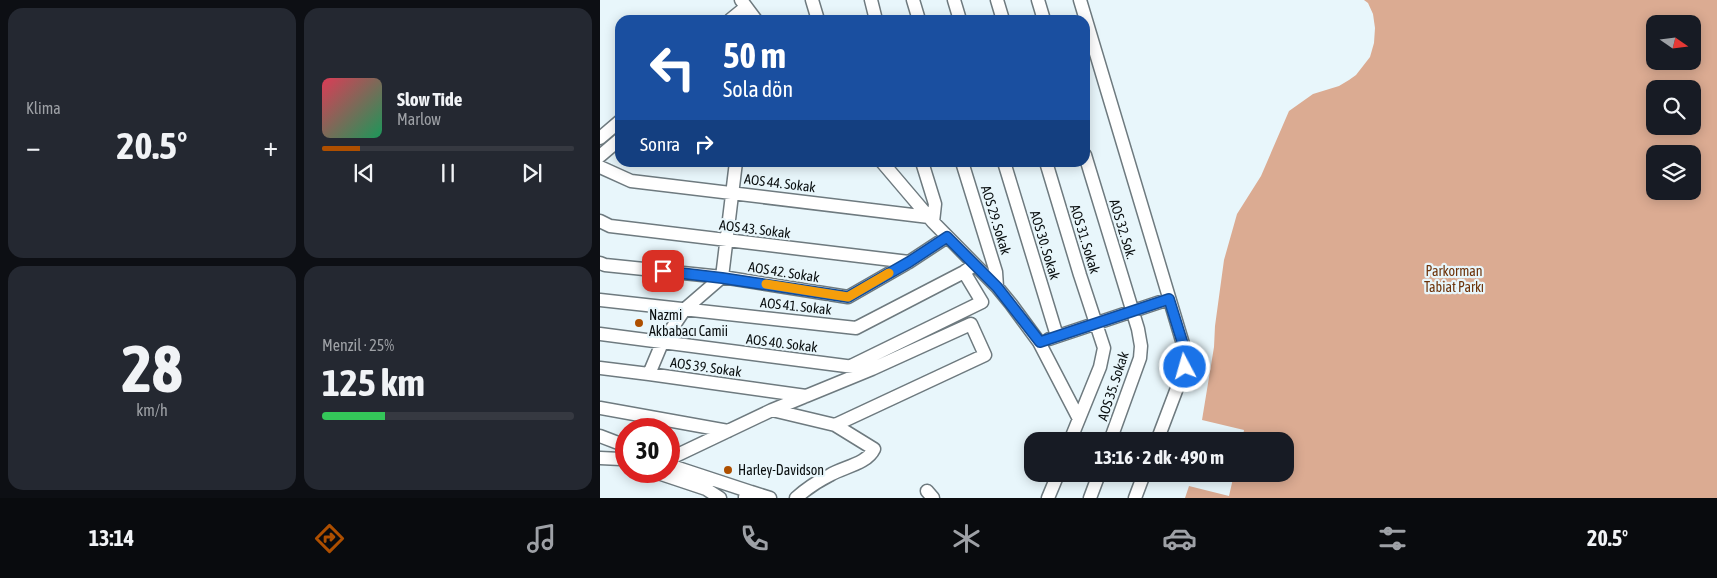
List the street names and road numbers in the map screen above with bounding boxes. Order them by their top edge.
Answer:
street label: AOS 44. Sokak [743,171,817,195]
street label: AOS 29. Sokak [978,183,1014,257]
street label: AOS 32. Sok. [1106,197,1140,261]
street label: AOS 31. Sokak [1067,202,1103,276]
street label: AOS 30. Sokak [1027,208,1063,282]
street label: AOS 43. Sokak [718,217,792,241]
street label: AOS 42. Sokak [747,258,821,286]
street label: AOS 41. Sokak [760,294,832,318]
street label: AOS 40. Sokak [745,331,819,355]
street label: AOS 35. Sokak [1094,349,1132,423]
street label: AOS 39. Sokak [669,354,743,380]

